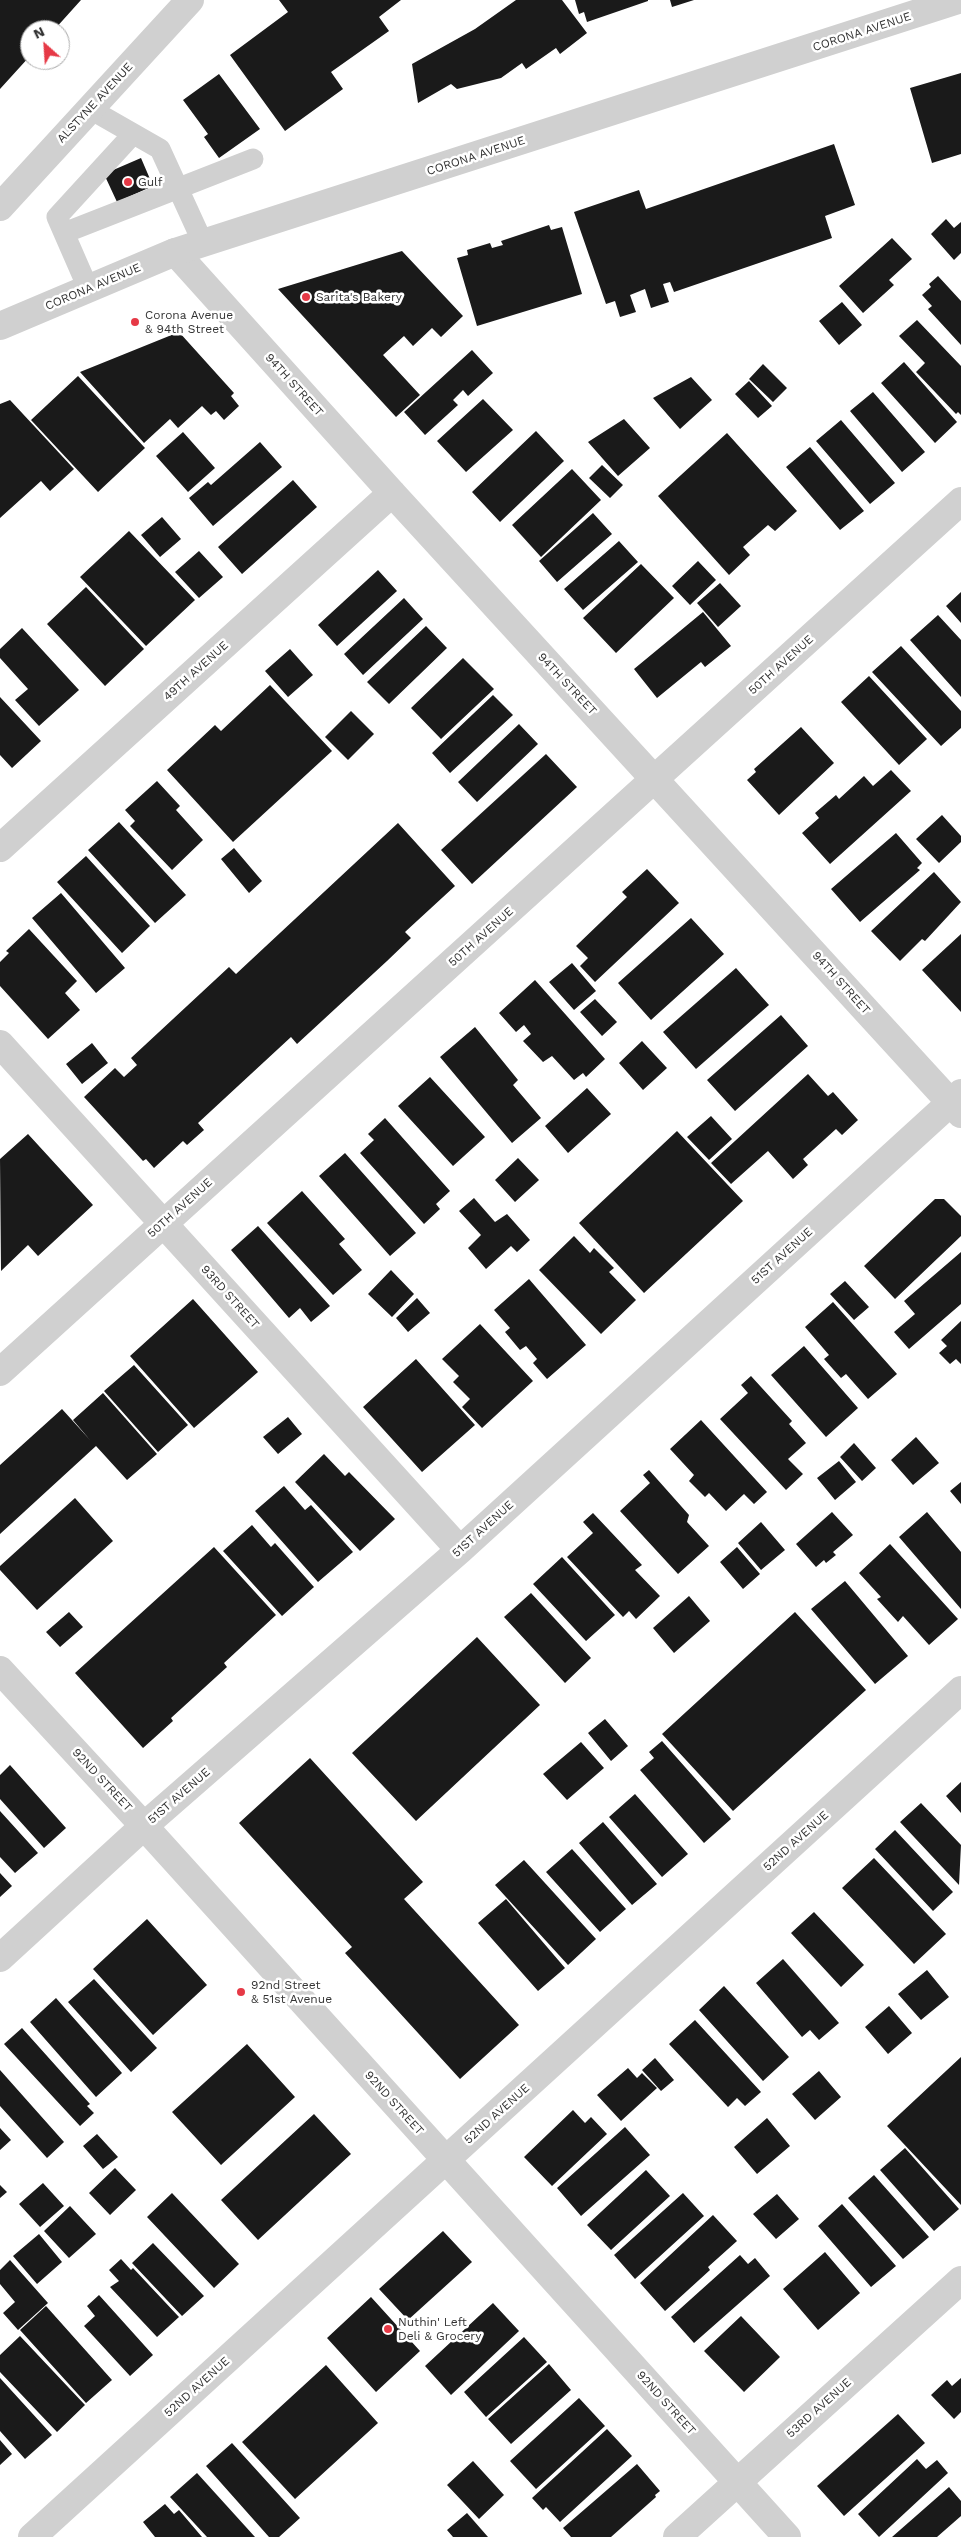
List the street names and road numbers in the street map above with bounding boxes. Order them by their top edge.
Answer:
street label: CORONA AVENUE [811,9,913,55]
street label: ALSTYNE AVENUE [54,60,136,146]
street label: CORONA AVENUE [425,133,527,179]
street label: CORONA AVENUE [43,260,143,314]
street label: 94TH STREET [262,351,326,419]
street label: 50TH AVENUE [746,632,816,698]
street label: 49TH AVENUE [161,638,231,704]
street label: 94TH STREET [535,650,599,718]
street label: 50TH AVENUE [446,904,516,970]
street label: 94TH STREET [809,949,873,1017]
street label: 50TH AVENUE [145,1175,215,1241]
street label: 51ST AVENUE [748,1225,816,1287]
street label: 93RD STREET [198,1262,262,1332]
street label: 51ST AVENUE [449,1498,517,1560]
street label: 92ND STREET [69,1745,135,1815]
street label: 51ST AVENUE [145,1765,213,1827]
street label: 52ND AVENUE [760,1808,832,1874]
street label: 92ND STREET [362,2068,426,2138]
street label: 52ND AVENUE [461,2081,533,2147]
street label: 52ND AVENUE [161,2354,233,2420]
street label: 92ND STREET [634,2368,698,2438]
street label: 53RD AVENUE [784,2375,854,2441]

